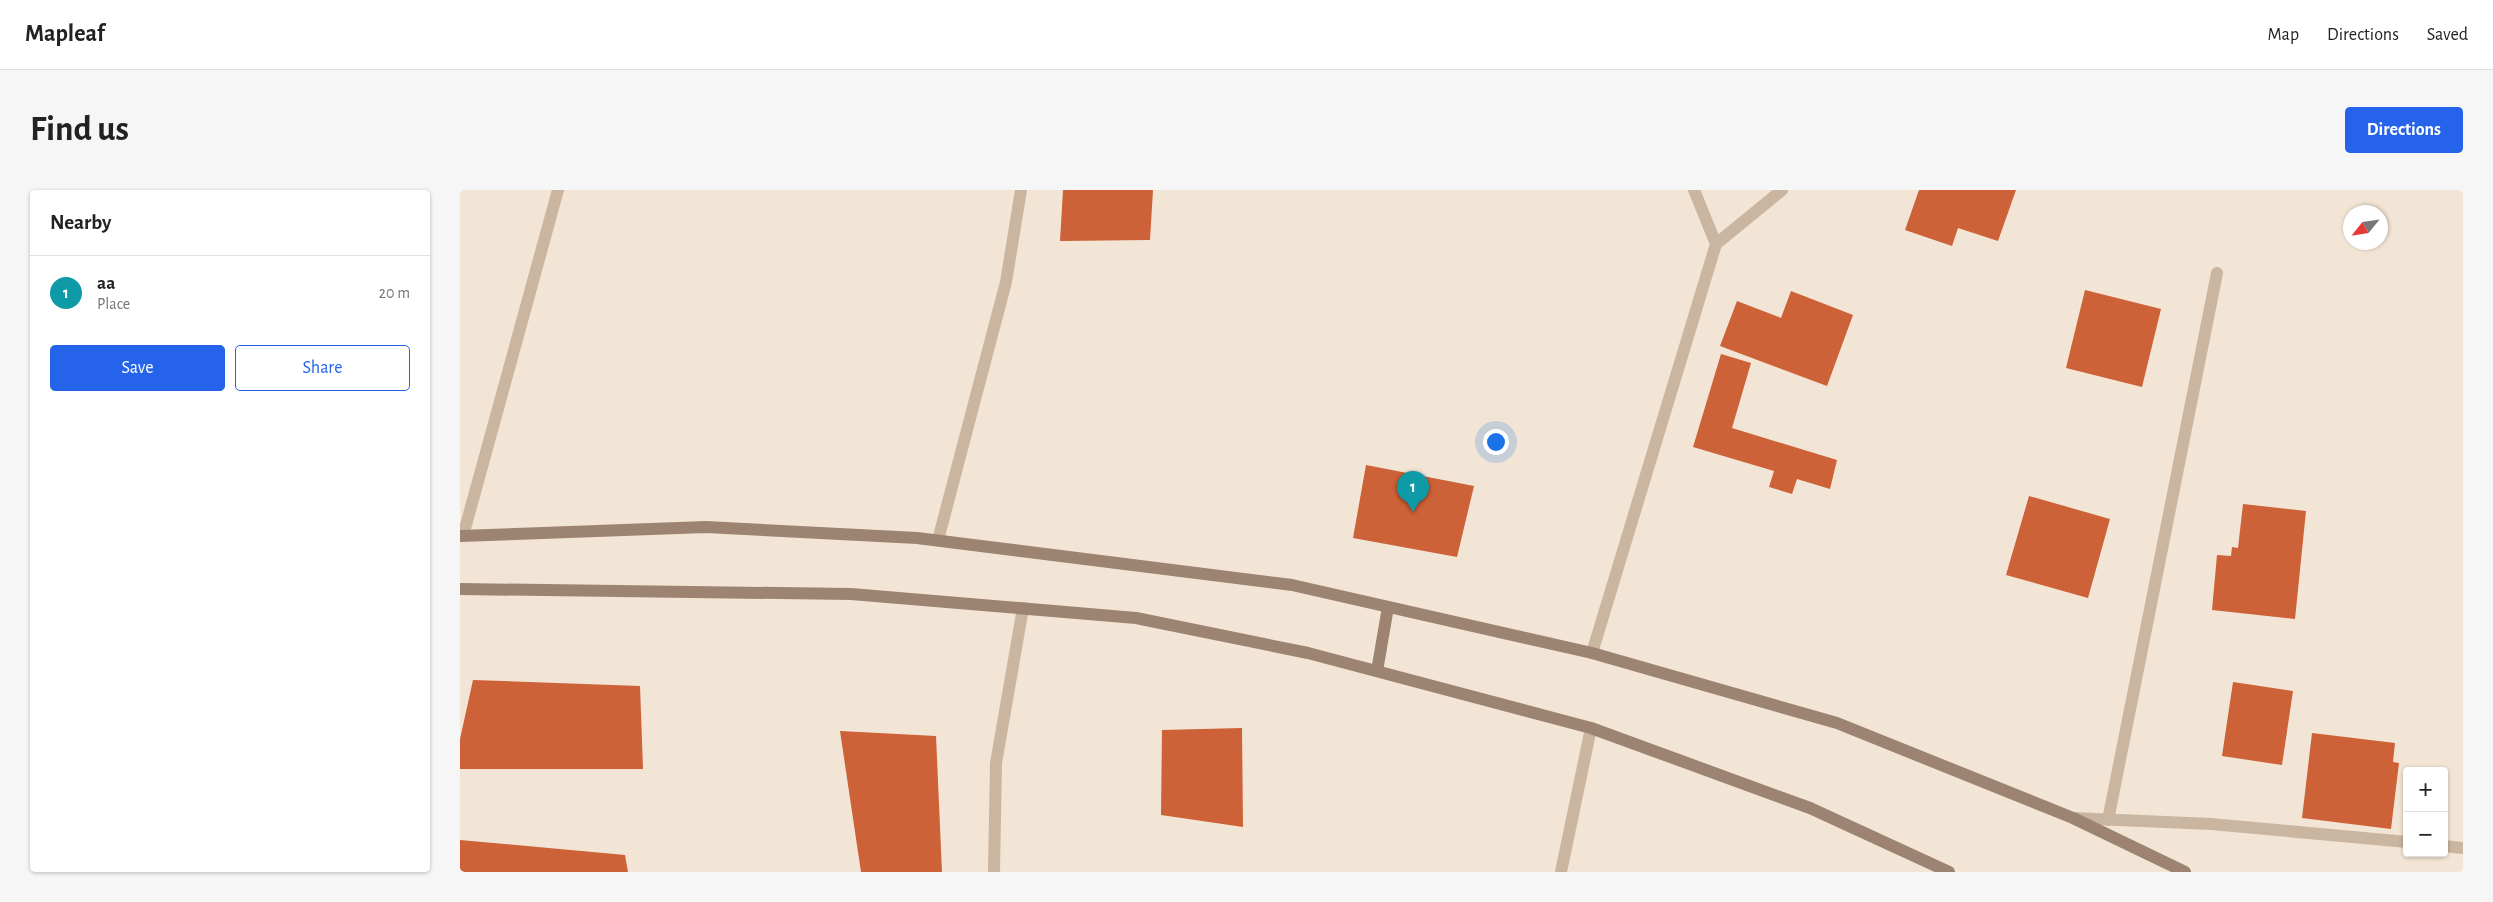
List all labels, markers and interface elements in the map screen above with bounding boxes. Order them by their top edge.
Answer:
text: Mapleaf [25,22,105,46]
text: Map [2268,26,2299,44]
text: Directions [2327,26,2399,44]
text: Saved [2427,26,2468,44]
button: Directions [2345,107,2463,153]
text: Find us [30,112,129,147]
north arrow [2343,205,2388,250]
text: Nearby [50,212,111,233]
text: aa [97,274,115,293]
text: 1 [63,285,69,301]
text: 20 m [379,285,410,301]
text: Place [97,296,130,312]
button: Save [50,345,225,391]
button: Share [235,345,410,391]
your location [1483,429,1509,455]
pin: 1 [1397,471,1429,512]
map controls [2403,767,2448,857]
button: + [2403,767,2448,812]
button: − [2403,812,2448,857]

